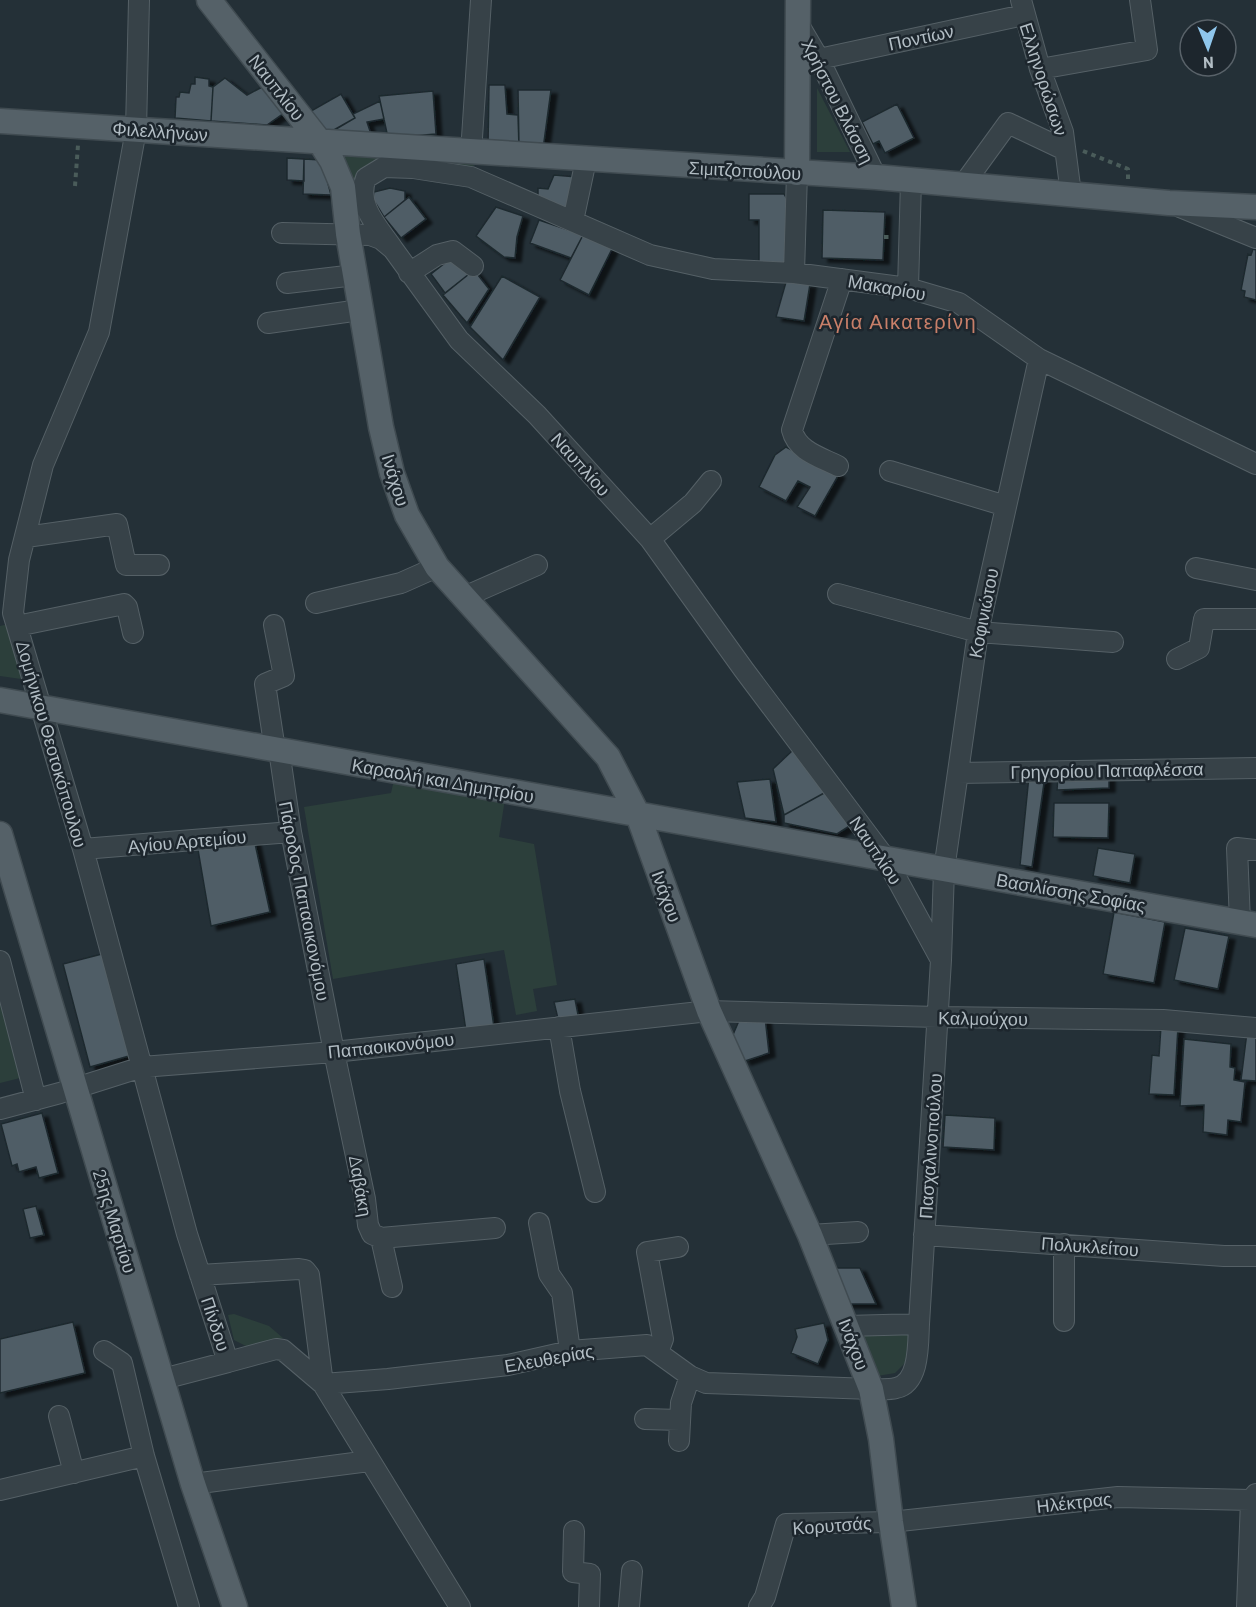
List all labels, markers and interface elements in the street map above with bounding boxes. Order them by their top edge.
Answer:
north arrow [1178,18,1238,78]
street label: Ποντίων [886,19,956,55]
street label: Ελληνορώσων [1015,20,1073,138]
street label: Χρήστου Βλάσση [797,35,879,167]
street label: Ναυπλίου [244,50,310,124]
text: N [1203,54,1214,73]
street label: Φιλελλήνων [112,117,208,145]
street label: Σιμιτζοπούλου [688,156,802,184]
street label: Μακαρίου [846,269,928,305]
district label: Αγία Αικατερίνη [819,309,977,333]
street label: Ναυπλίου [547,428,615,500]
street label: Ινάχου [378,451,414,509]
street label: Κοφινιώτου [964,566,1002,660]
street label: Δομήνικου Θεοτοκόπουλου [12,638,92,850]
street label: Καραολή και Δημητρίου [350,753,536,807]
street label: Γρηγορίου Παπαφλέσσα [1010,757,1204,783]
street label: Πάροδος Παπαοικονόμου [275,799,335,1003]
street label: Ναυπλίου [845,812,907,888]
street label: Αγίου Αρτεμίου [127,825,247,857]
street label: Ινάχου [648,867,686,925]
street label: Βασιλίσσης Σοφίας [995,868,1148,916]
street label: Καλμούχου [938,1006,1028,1030]
street label: Παπαοικονόμου [327,1027,455,1063]
street label: Πασχαλινοπούλου [914,1072,946,1220]
street label: Δαβάκη [345,1154,377,1218]
street label: 25ης Μαρτίου [89,1166,141,1276]
street label: Πολυκλείτου [1040,1232,1140,1260]
street label: Πίνδου [197,1294,235,1354]
street label: Ινάχου [834,1315,874,1373]
street label: Ελευθερίας [503,1339,596,1377]
street label: Ηλέκτρας [1035,1487,1113,1517]
street label: Κορυτσάς [792,1511,872,1539]

